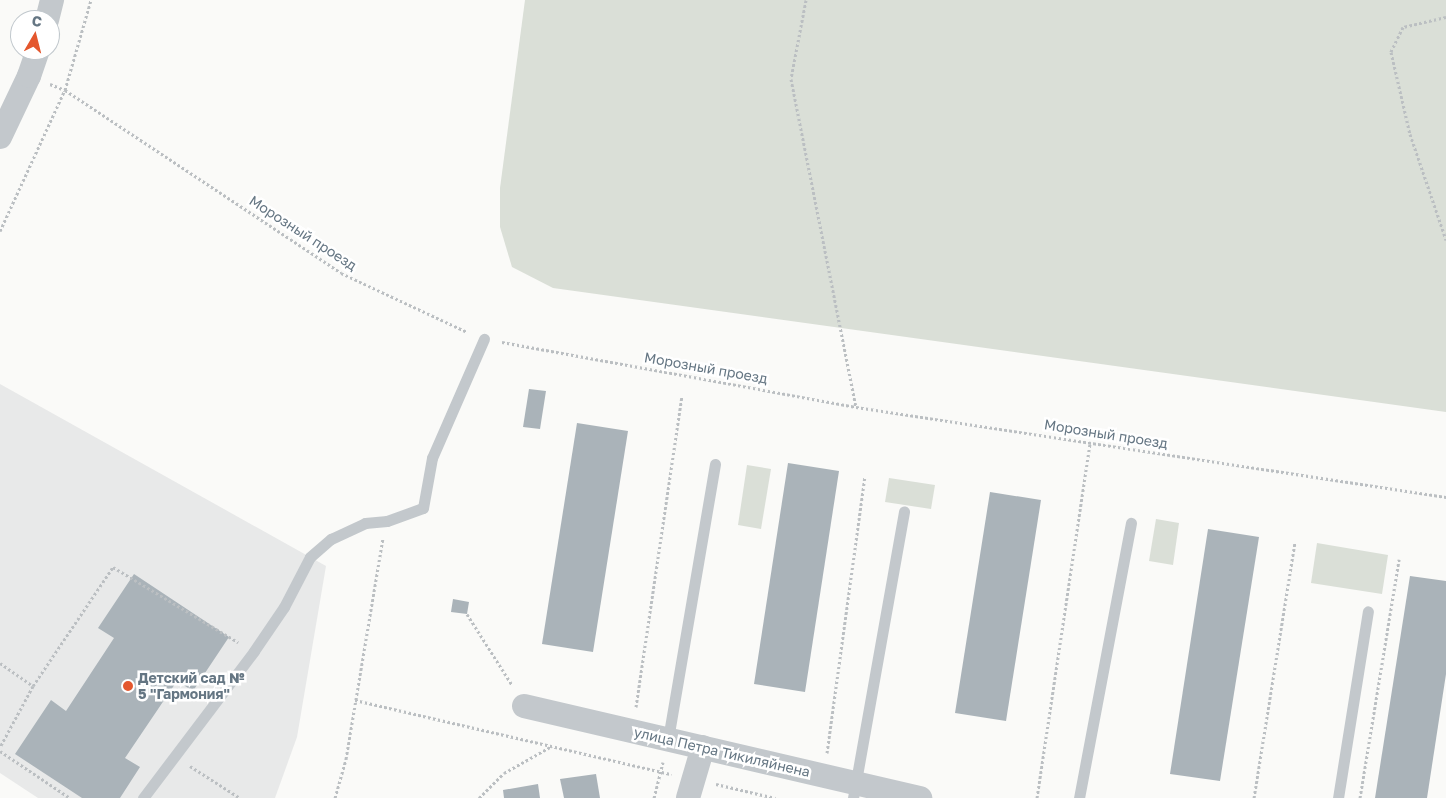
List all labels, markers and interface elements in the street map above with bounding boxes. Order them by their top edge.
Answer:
north arrow [10,10,60,60]
text: С [31,12,43,30]
street label: Морозный проезд [246,192,360,274]
street label: Морозный проезд [643,349,769,387]
street label: Морозный проезд [1043,416,1169,452]
place label: Детский сад № 5 "Гармония" [138,670,244,702]
marker: Детский сад № 5 "Гармония" [122,680,134,692]
street label: улица Петра Тикиляйнена [632,724,812,780]

